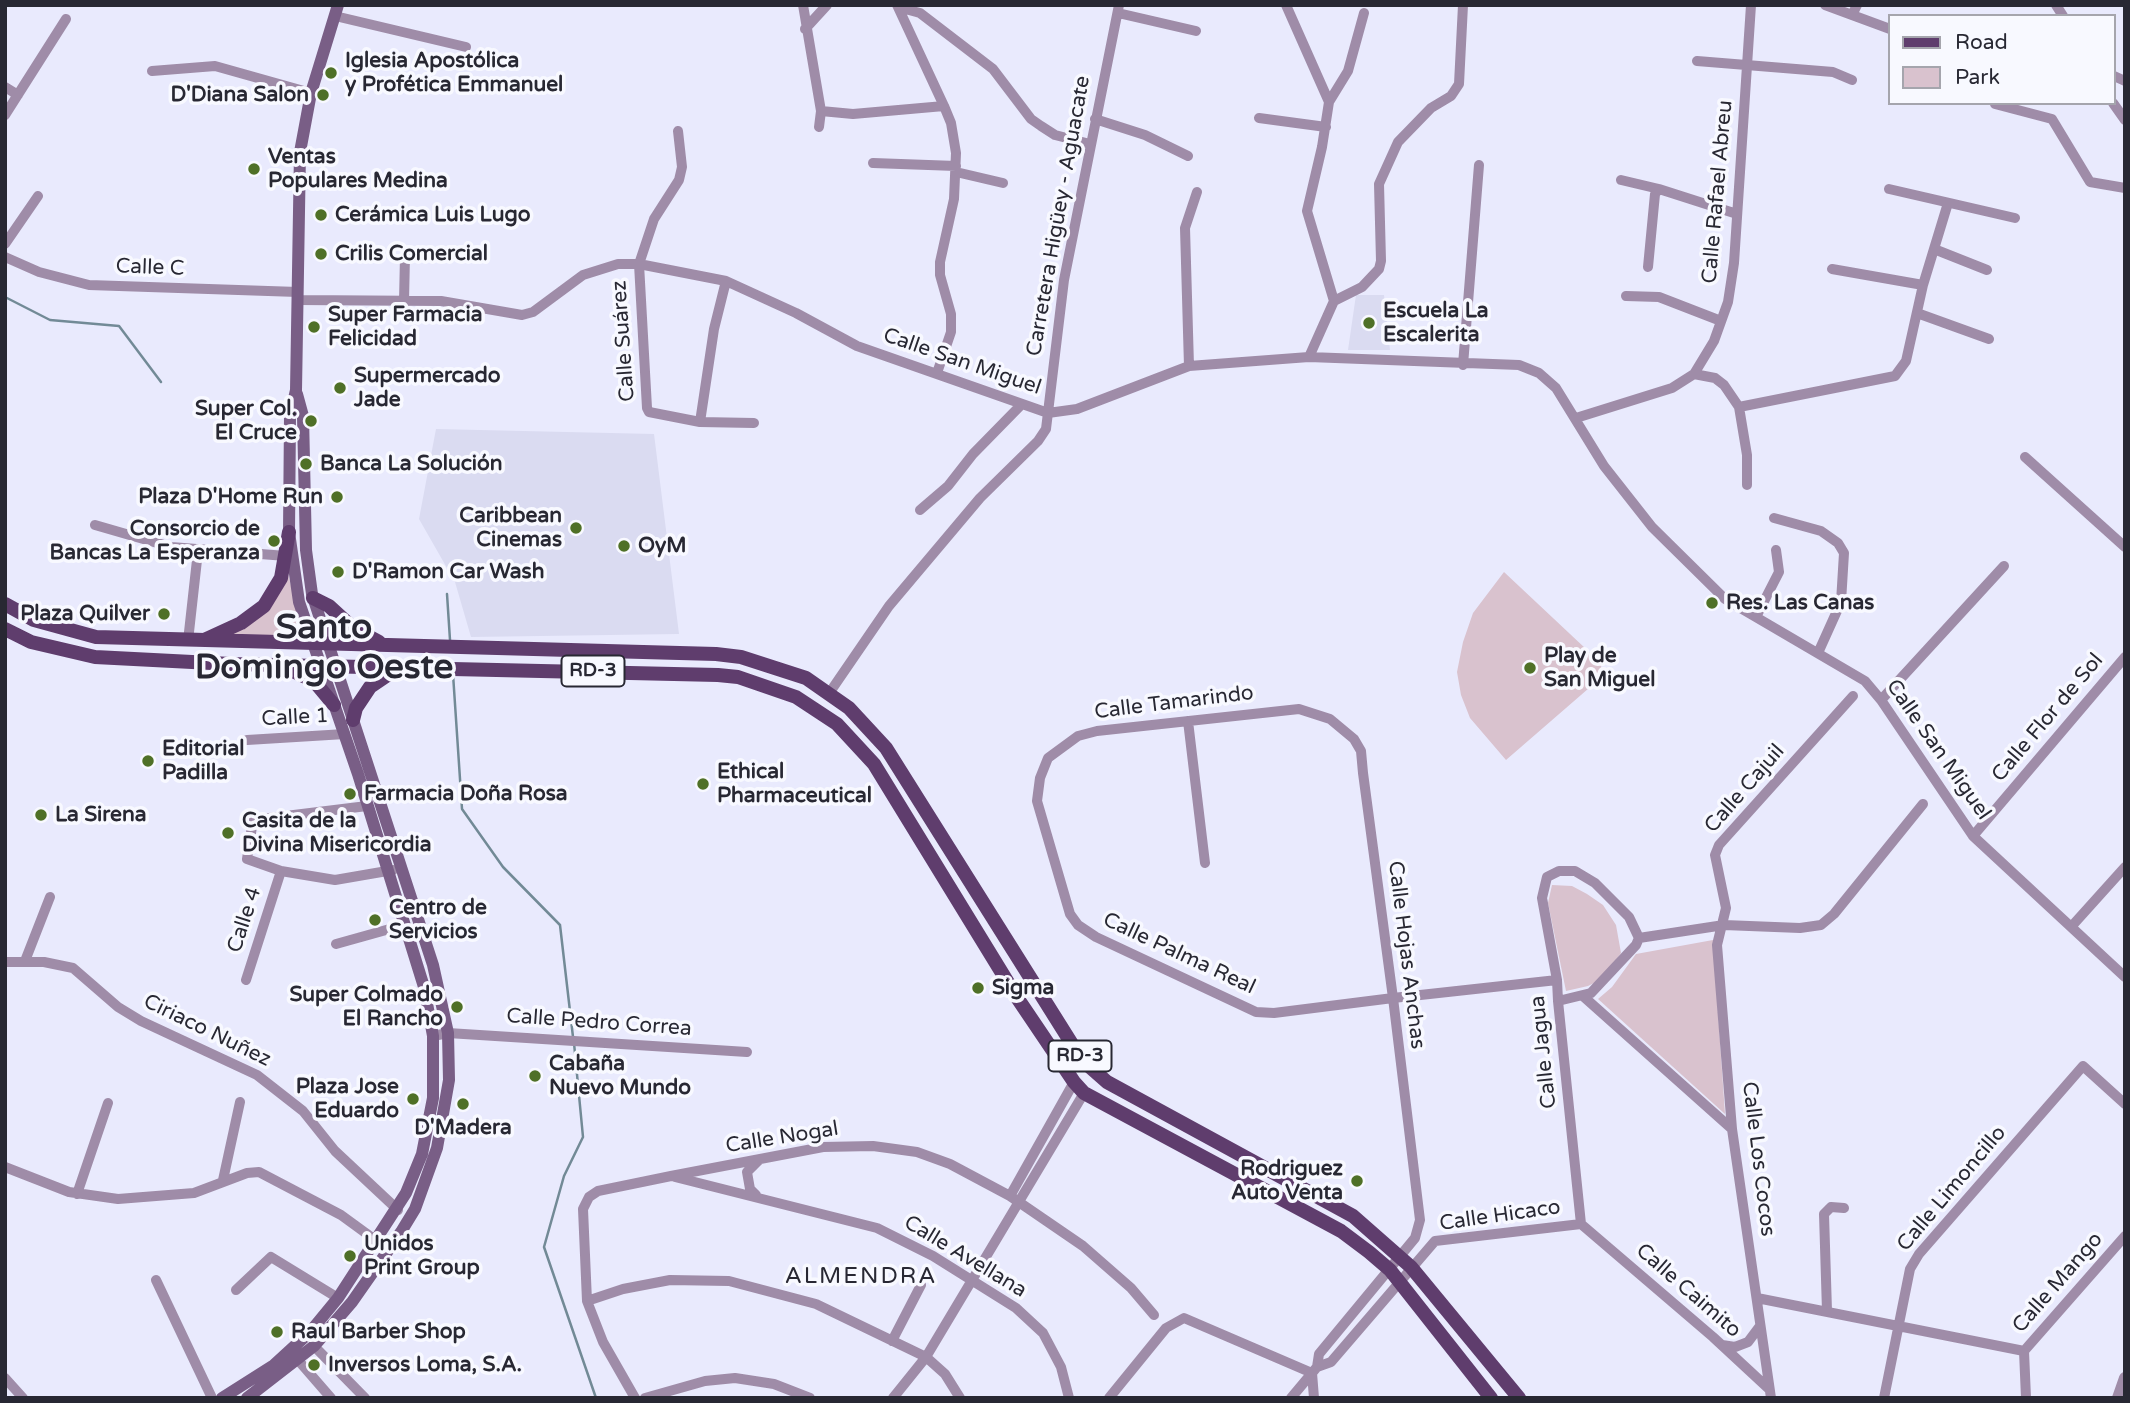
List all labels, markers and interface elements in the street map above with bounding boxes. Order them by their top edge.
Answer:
legend [1888,14,2116,105]
text: Road [1955,30,2008,55]
place label: Iglesia Apostólica y Profética Emmanuel [345,48,563,98]
marker: Iglesia Apostólica y Profética Emmanuel [323,65,339,81]
text: Park [1955,65,2000,90]
street label: Carretera Higüey - Aguacate [1022,74,1096,358]
place label: D'Diana Salon [170,82,309,108]
marker: D'Diana Salon [315,87,331,103]
street label: Calle Rafael Abreu [1697,99,1739,285]
place label: Ventas Populares Medina [268,144,448,194]
marker: Ventas Populares Medina [246,161,262,177]
place label: Cerámica Luis Lugo [335,202,531,228]
marker: Cerámica Luis Lugo [313,207,329,223]
place label: Crilis Comercial [335,241,488,267]
marker: Crilis Comercial [313,246,329,262]
street label: Calle C [115,254,185,282]
street label: Calle Suárez [607,279,641,403]
place label: Escuela La Escalerita [1383,298,1489,348]
place label: Super Farmacia Felicidad [328,302,482,352]
marker: Escuela La Escalerita [1361,315,1377,331]
marker: Super Farmacia Felicidad [306,319,322,335]
street label: Calle San Miguel [880,323,1044,401]
place label: Supermercado Jade [354,363,501,413]
marker: Supermercado Jade [332,380,348,396]
place label: Super Col. El Cruce [195,396,297,446]
marker: Super Col. El Cruce [303,413,319,429]
place label: Banca La Solución [320,451,503,477]
marker: Banca La Solución [298,456,314,472]
place label: Plaza D'Home Run [138,484,323,510]
marker: Plaza D'Home Run [329,489,345,505]
place label: Caribbean Cinemas [459,503,562,553]
place label: Consorcio de Bancas La Esperanza [50,516,260,566]
marker: Caribbean Cinemas [568,520,584,536]
marker: Consorcio de Bancas La Esperanza [266,533,282,549]
place label: OyM [638,533,686,559]
marker: OyM [616,538,632,554]
place label: D'Ramon Car Wash [352,559,544,585]
marker: D'Ramon Car Wash [330,564,346,580]
place label: Res. Las Canas [1726,590,1874,616]
marker: Res. Las Canas [1704,595,1720,611]
place label: Plaza Quilver [20,601,150,627]
marker: Plaza Quilver [156,606,172,622]
district label: Santo Domingo Oeste [195,608,453,690]
place label: Play de San Miguel [1544,643,1655,693]
street label: Calle Flor de Sol [1987,649,2109,787]
road number: RD-3 [562,656,624,686]
marker: Play de San Miguel [1522,660,1538,676]
street label: Calle San Miguel [1880,675,1996,825]
street label: Calle Tamarindo [1093,681,1255,725]
street label: Calle 1 [261,704,329,732]
place label: Editorial Padilla [162,736,245,786]
street label: Calle Cajuil [1700,740,1790,838]
marker: Editorial Padilla [140,753,156,769]
place label: Ethical Pharmaceutical [717,759,872,809]
marker: Ethical Pharmaceutical [695,776,711,792]
place label: Farmacia Doña Rosa [364,781,568,807]
marker: Farmacia Doña Rosa [342,786,358,802]
place label: La Sirena [55,802,147,828]
marker: La Sirena [33,807,49,823]
place label: Casita de la Divina Misericordia [242,808,432,858]
marker: Casita de la Divina Misericordia [220,825,236,841]
street label: Calle Hojas Anchas [1382,859,1430,1051]
street label: Calle 4 [223,884,267,956]
place label: Centro de Servicios [389,895,487,945]
street label: Calle Palma Real [1099,908,1259,1000]
marker: Centro de Servicios [367,912,383,928]
place label: Sigma [992,975,1054,1001]
marker: Sigma [970,980,986,996]
place label: Super Colmado El Rancho [289,982,443,1032]
street label: Ciriaco Nuñez [139,989,275,1073]
street label: Calle Jagua [1526,994,1562,1110]
marker: Super Colmado El Rancho [449,999,465,1015]
street label: Calle Pedro Correa [506,1004,692,1042]
road number: RD-3 [1048,1040,1112,1072]
place label: Cabaña Nuevo Mundo [549,1051,691,1101]
marker: Cabaña Nuevo Mundo [527,1068,543,1084]
place label: Plaza Jose Eduardo [296,1074,399,1124]
street label: Calle Los Cocos [1736,1080,1780,1238]
marker: Plaza Jose Eduardo [405,1091,421,1107]
marker: D'Madera [455,1096,471,1112]
place label: D'Madera [414,1115,512,1141]
street label: Calle Nogal [724,1117,840,1159]
street label: Calle Limoncillo [1892,1121,2012,1257]
place label: Rodriguez Auto Venta [1231,1156,1343,1206]
marker: Rodriguez Auto Venta [1349,1173,1365,1189]
street label: Calle Hicaco [1438,1195,1562,1237]
street label: Calle Avellana [899,1210,1031,1304]
street label: Calle Mango [2007,1228,2109,1338]
place label: Unidos Print Group [364,1231,480,1281]
street label: Calle Caimito [1630,1239,1746,1343]
marker: Unidos Print Group [342,1248,358,1264]
district label: ALMENDRA [786,1263,936,1291]
place label: Raul Barber Shop [291,1319,466,1345]
marker: Raul Barber Shop [269,1324,285,1340]
place label: Inversos Loma, S.A. [328,1352,522,1378]
marker: Inversos Loma, S.A. [306,1357,322,1373]

